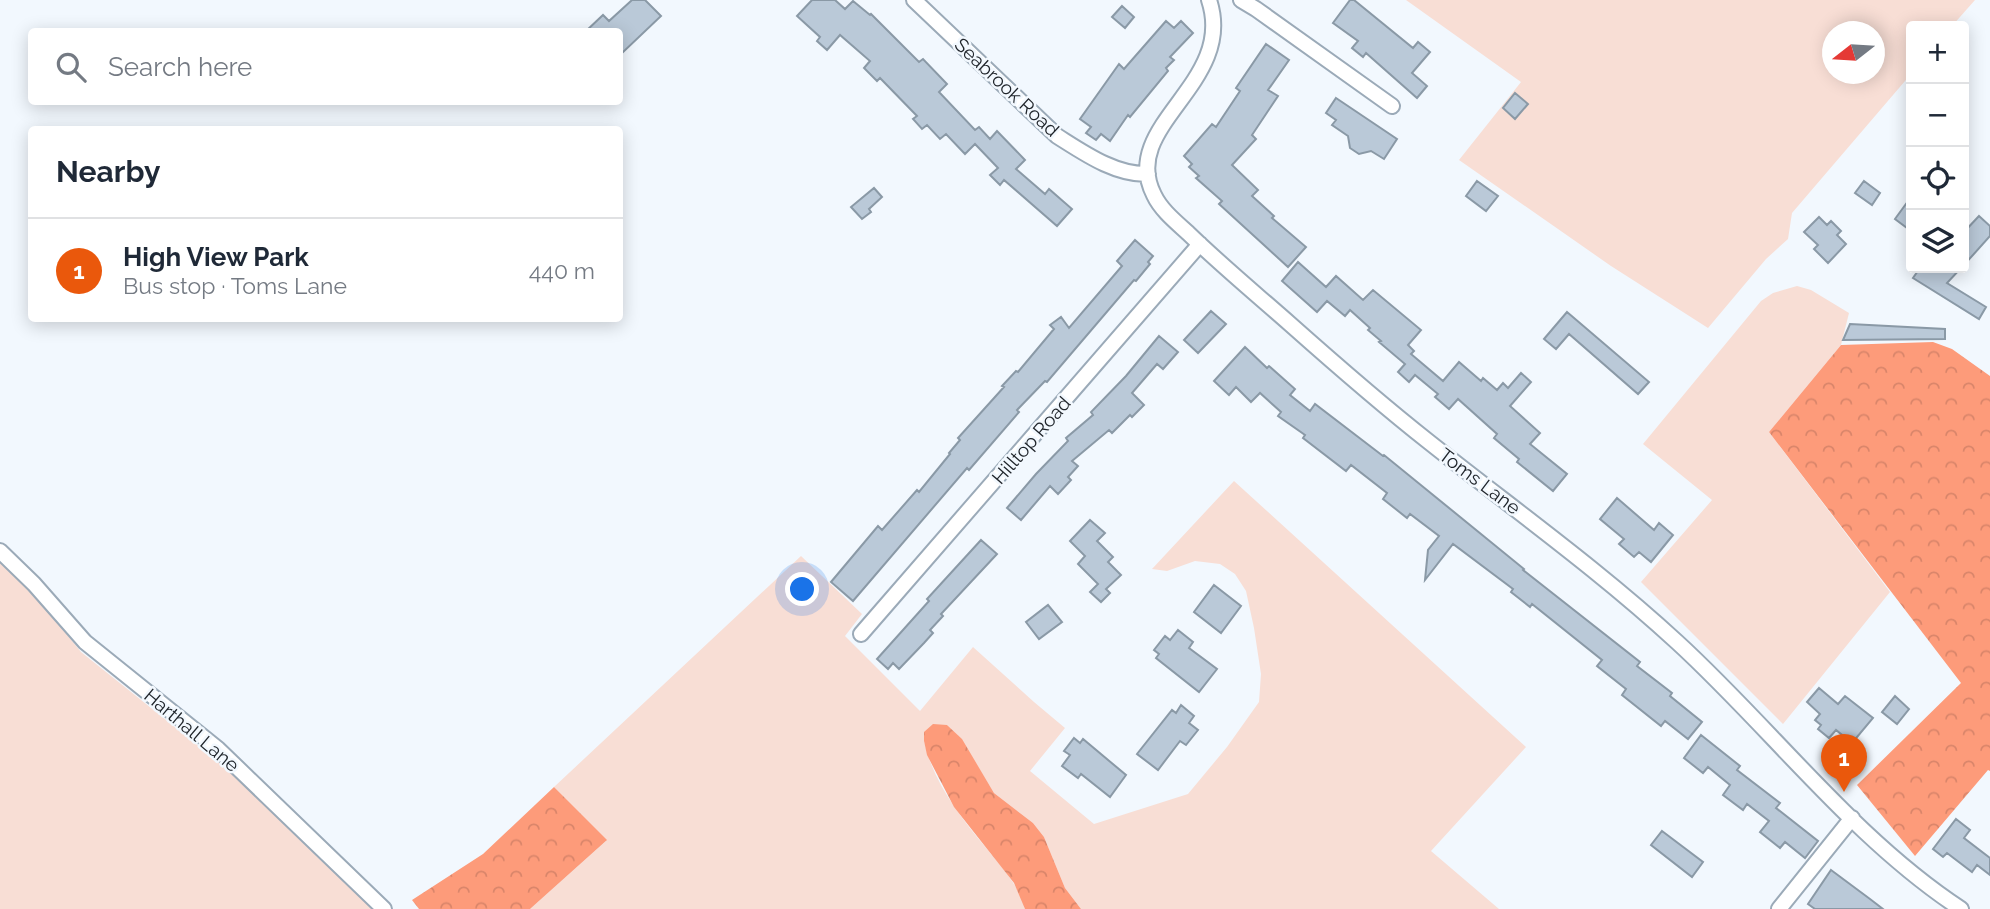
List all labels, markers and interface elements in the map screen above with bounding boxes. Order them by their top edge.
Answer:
north arrow [1822,21,1885,84]
map controls [1906,21,1969,273]
button: + [1906,21,1969,84]
search box [28,28,623,105]
street label: Seabrook Road [950,33,1064,141]
icon: search [52,48,90,86]
text: Search here [108,52,252,82]
button: − [1906,84,1969,147]
button: locate [1906,147,1969,210]
text: Nearby [56,154,160,189]
button: layers [1906,210,1969,273]
text: High View Park [123,242,309,272]
text: 1 [73,257,85,284]
text: 440 m [529,257,595,284]
text: Bus stop · Toms Lane [123,272,347,299]
street label: Hilltop Road [987,392,1075,488]
street label: Toms Lane [1435,443,1525,519]
your location [785,572,819,606]
street label: Harthall Lane [140,684,244,776]
pin: 1 [1821,734,1867,792]

